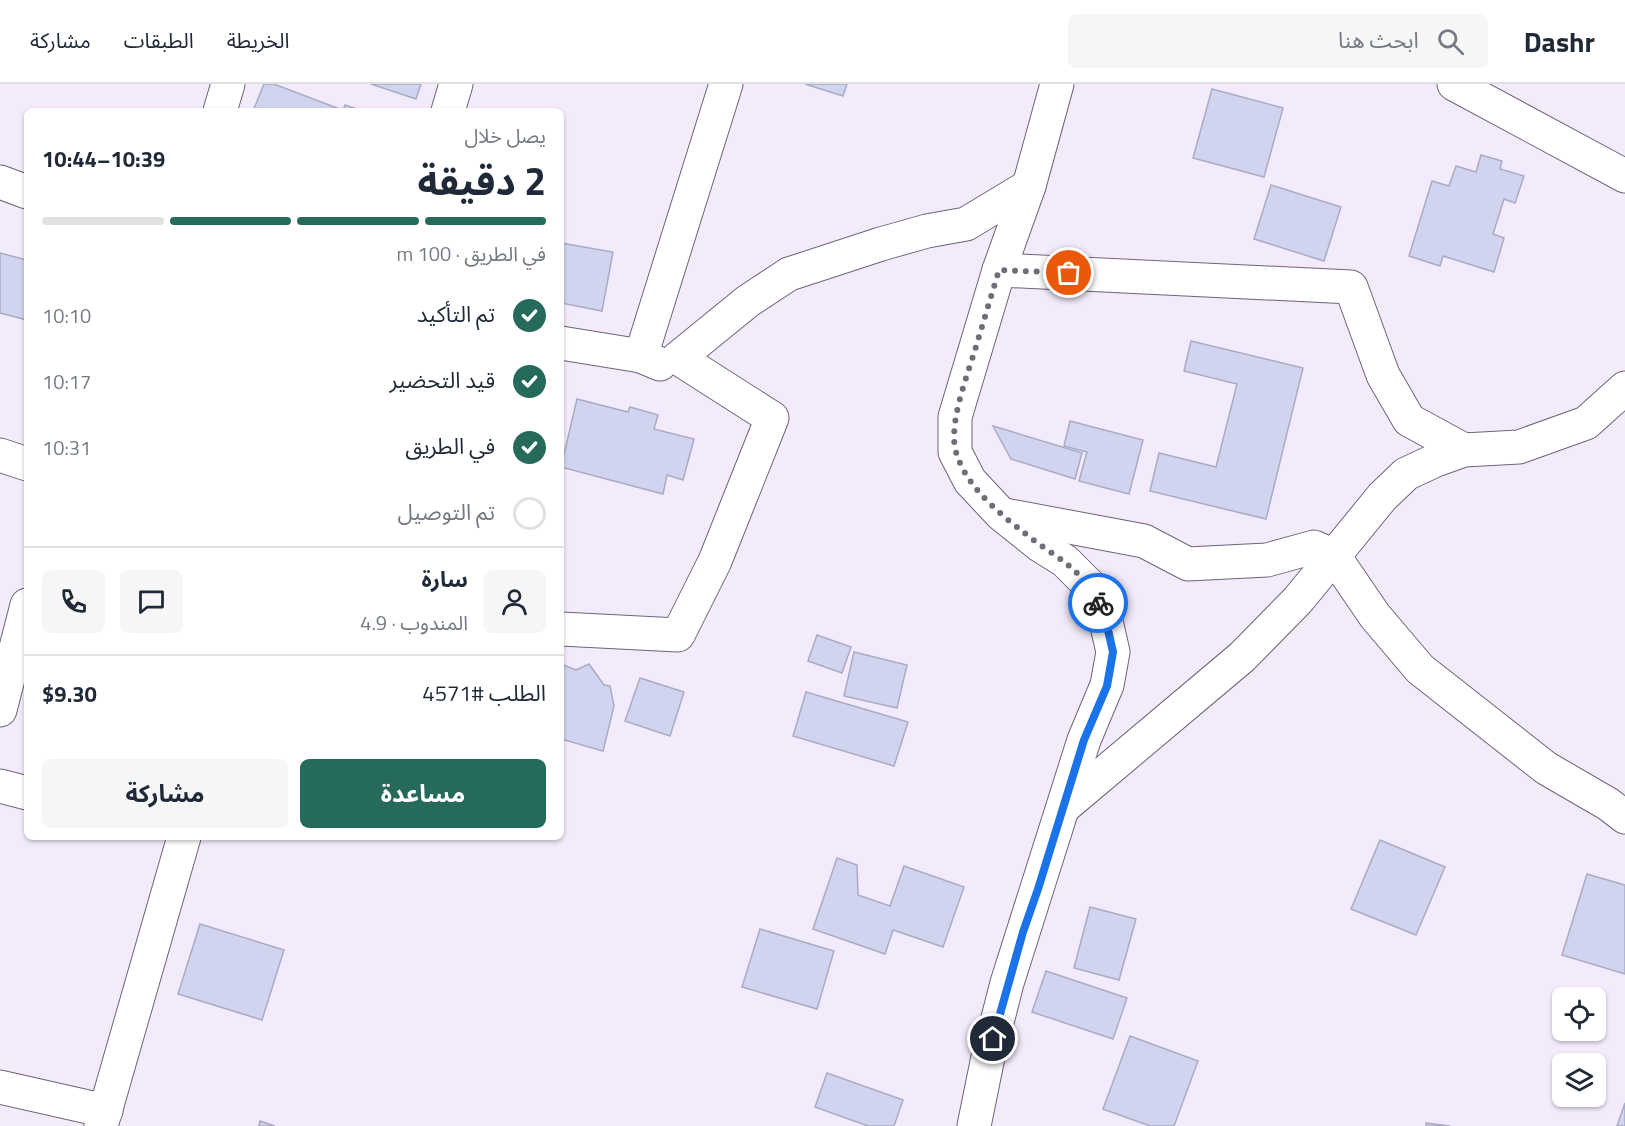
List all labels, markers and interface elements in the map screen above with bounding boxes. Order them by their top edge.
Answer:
search box [1068,14,1488,68]
text: Dashr [1524,20,1595,63]
text: ابحث هنا [1338,23,1419,57]
text: مشاركة [30,24,91,56]
text: الطبقات [124,24,194,56]
text: الخريطة [227,24,290,56]
icon: search [1434,25,1467,58]
text: يصل خلال [464,120,546,151]
text: 10:39–10:44 [42,142,165,176]
text: 2 دقيقة [417,151,546,210]
text: في الطريق · 100 m [396,238,546,269]
pin [1043,247,1094,298]
icon: bag [1052,256,1085,289]
text: تم التأكيد [417,297,495,331]
icon: check [513,299,546,332]
text: 10:10 [42,300,91,331]
text: قيد التحضير [389,363,495,397]
icon: check [513,365,546,398]
text: 10:17 [42,366,91,397]
text: في الطريق [405,429,495,463]
icon: check [513,431,546,464]
text: 10:31 [42,432,91,463]
text: تم التوصيل [398,495,495,529]
text: سارة [422,562,468,596]
button: phone [42,570,105,633]
button: chat [120,570,183,633]
button: person [483,570,546,633]
courier [1068,573,1128,633]
icon: bike [1082,587,1115,620]
text: المندوب · 4.9 [360,607,468,638]
text: الطلب #4571 [422,676,546,710]
text: $9.30 [42,677,97,711]
button: مشاركة [42,759,288,828]
button: مساعدة [300,759,546,828]
map controls [1552,987,1606,1107]
button: locate [1552,987,1606,1041]
pin [967,1013,1018,1064]
icon: home [976,1022,1009,1055]
button: layers [1552,1053,1606,1107]

